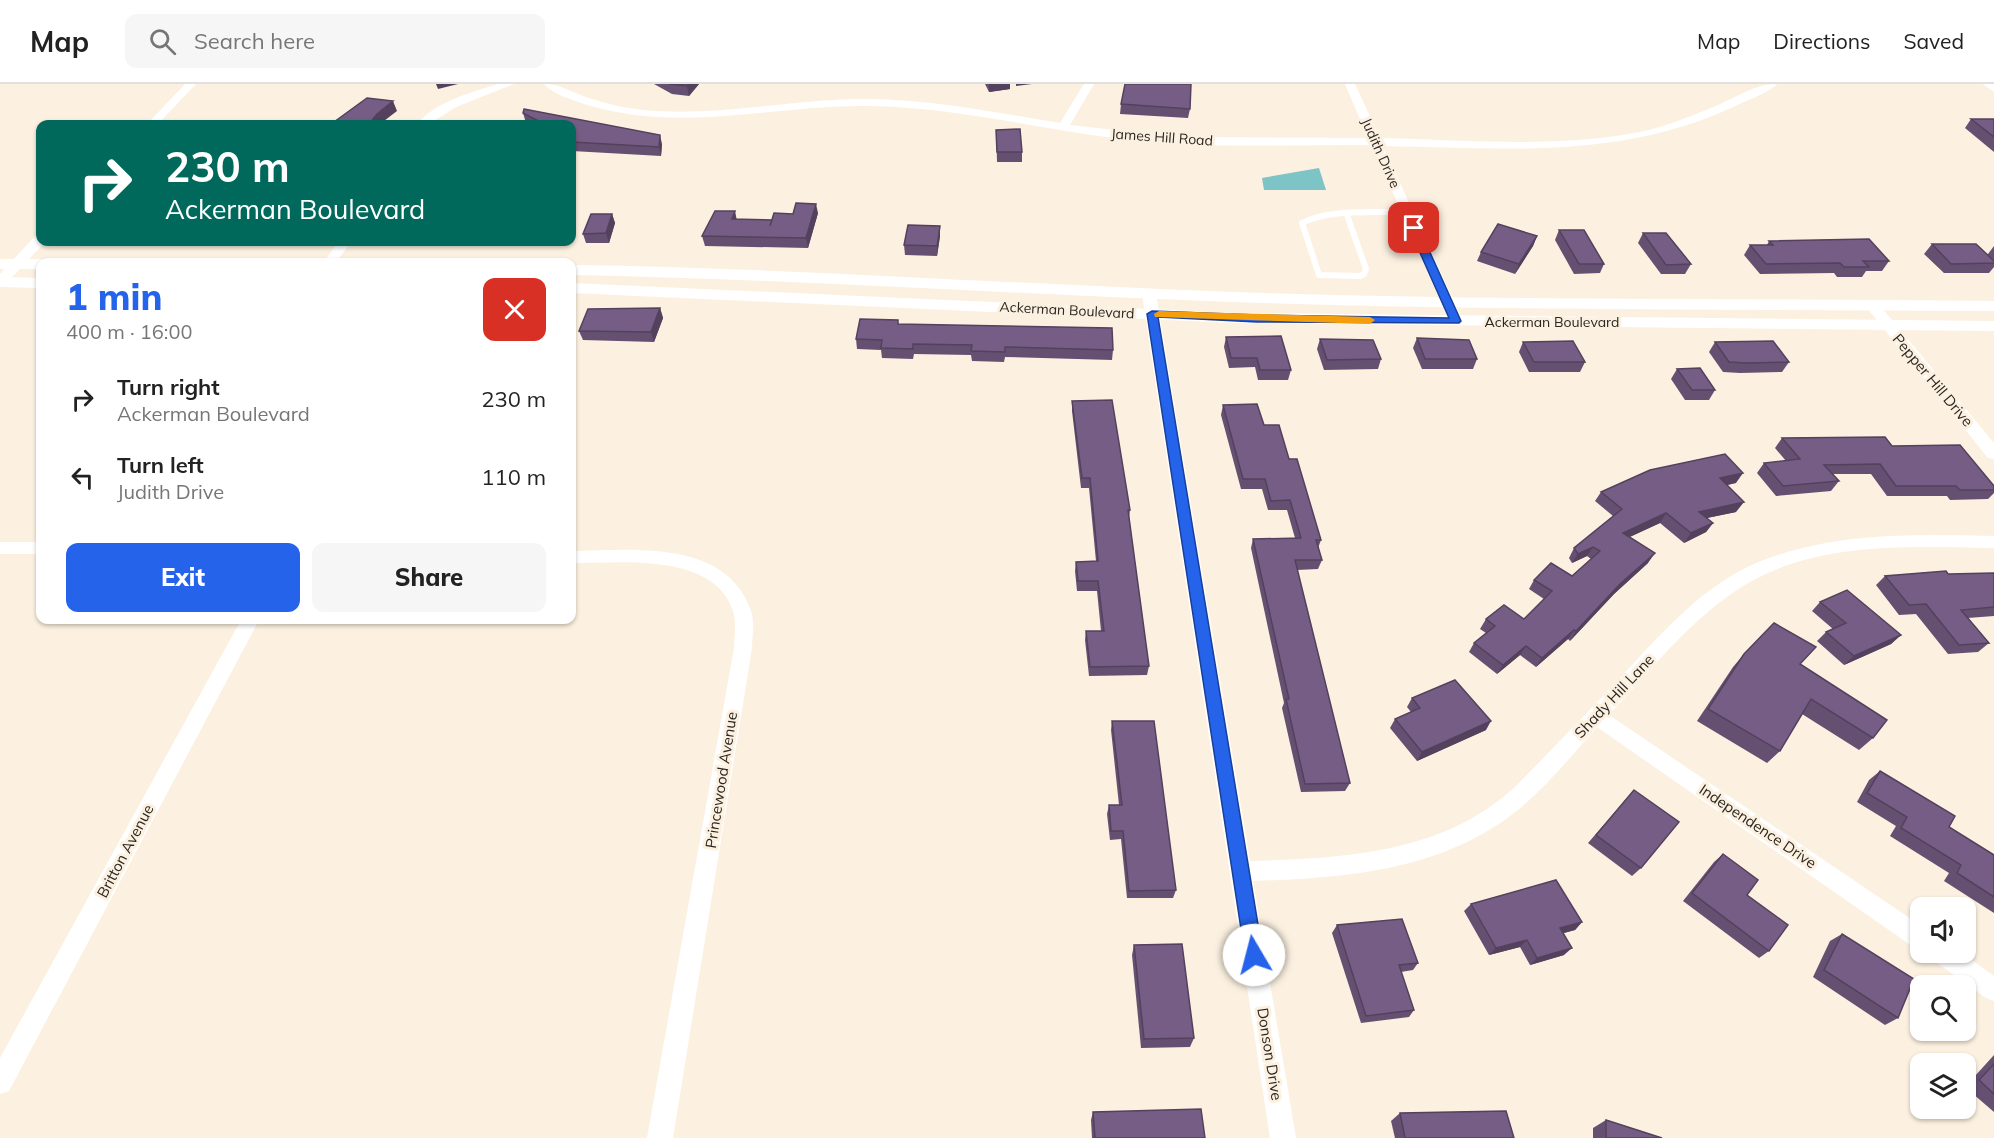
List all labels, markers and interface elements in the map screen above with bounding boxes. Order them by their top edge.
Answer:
search box [125,14,545,68]
text: Map [30,24,89,59]
icon: search [146,25,179,58]
text: Search here [194,27,315,55]
text: Map [1697,28,1740,54]
text: Directions [1773,28,1870,54]
text: Saved [1903,28,1964,54]
street label: Judith Drive [1358,115,1404,191]
street label: James Hill Road [1110,124,1214,150]
text: 230 m [165,140,290,193]
icon: right [66,144,144,222]
text: Ackerman Boulevard [165,192,425,226]
pin [1388,202,1439,253]
icon: arrive [1397,211,1430,244]
text: 1 min [66,274,162,319]
button: close [483,278,546,341]
street label: Ackerman Boulevard [999,297,1135,323]
street label: Ackerman Boulevard [1485,313,1619,331]
text: 400 m · 16:00 [66,319,192,344]
street label: Pepper Hill Drive [1889,330,1977,430]
text: Turn right [117,373,220,401]
icon: right [66,383,99,416]
text: 230 m [481,385,546,413]
text: Ackerman Boulevard [117,401,310,426]
text: Turn left [117,451,204,479]
icon: left [66,461,99,494]
text: 110 m [481,463,546,491]
text: Judith Drive [117,479,224,504]
button: Exit [66,543,300,612]
button: Share [312,543,546,612]
street label: Shady Hill Lane [1570,650,1658,742]
street label: Princewood Avenue [701,710,741,850]
street label: Independence Drive [1696,780,1820,872]
street label: Britton Avenue [92,801,158,901]
map controls [1910,897,1976,1119]
button: sound [1910,897,1976,963]
position arrow [1222,923,1286,987]
button: search [1910,975,1976,1041]
street label: Donson Drive [1253,1006,1287,1102]
button: layers [1910,1053,1976,1119]

